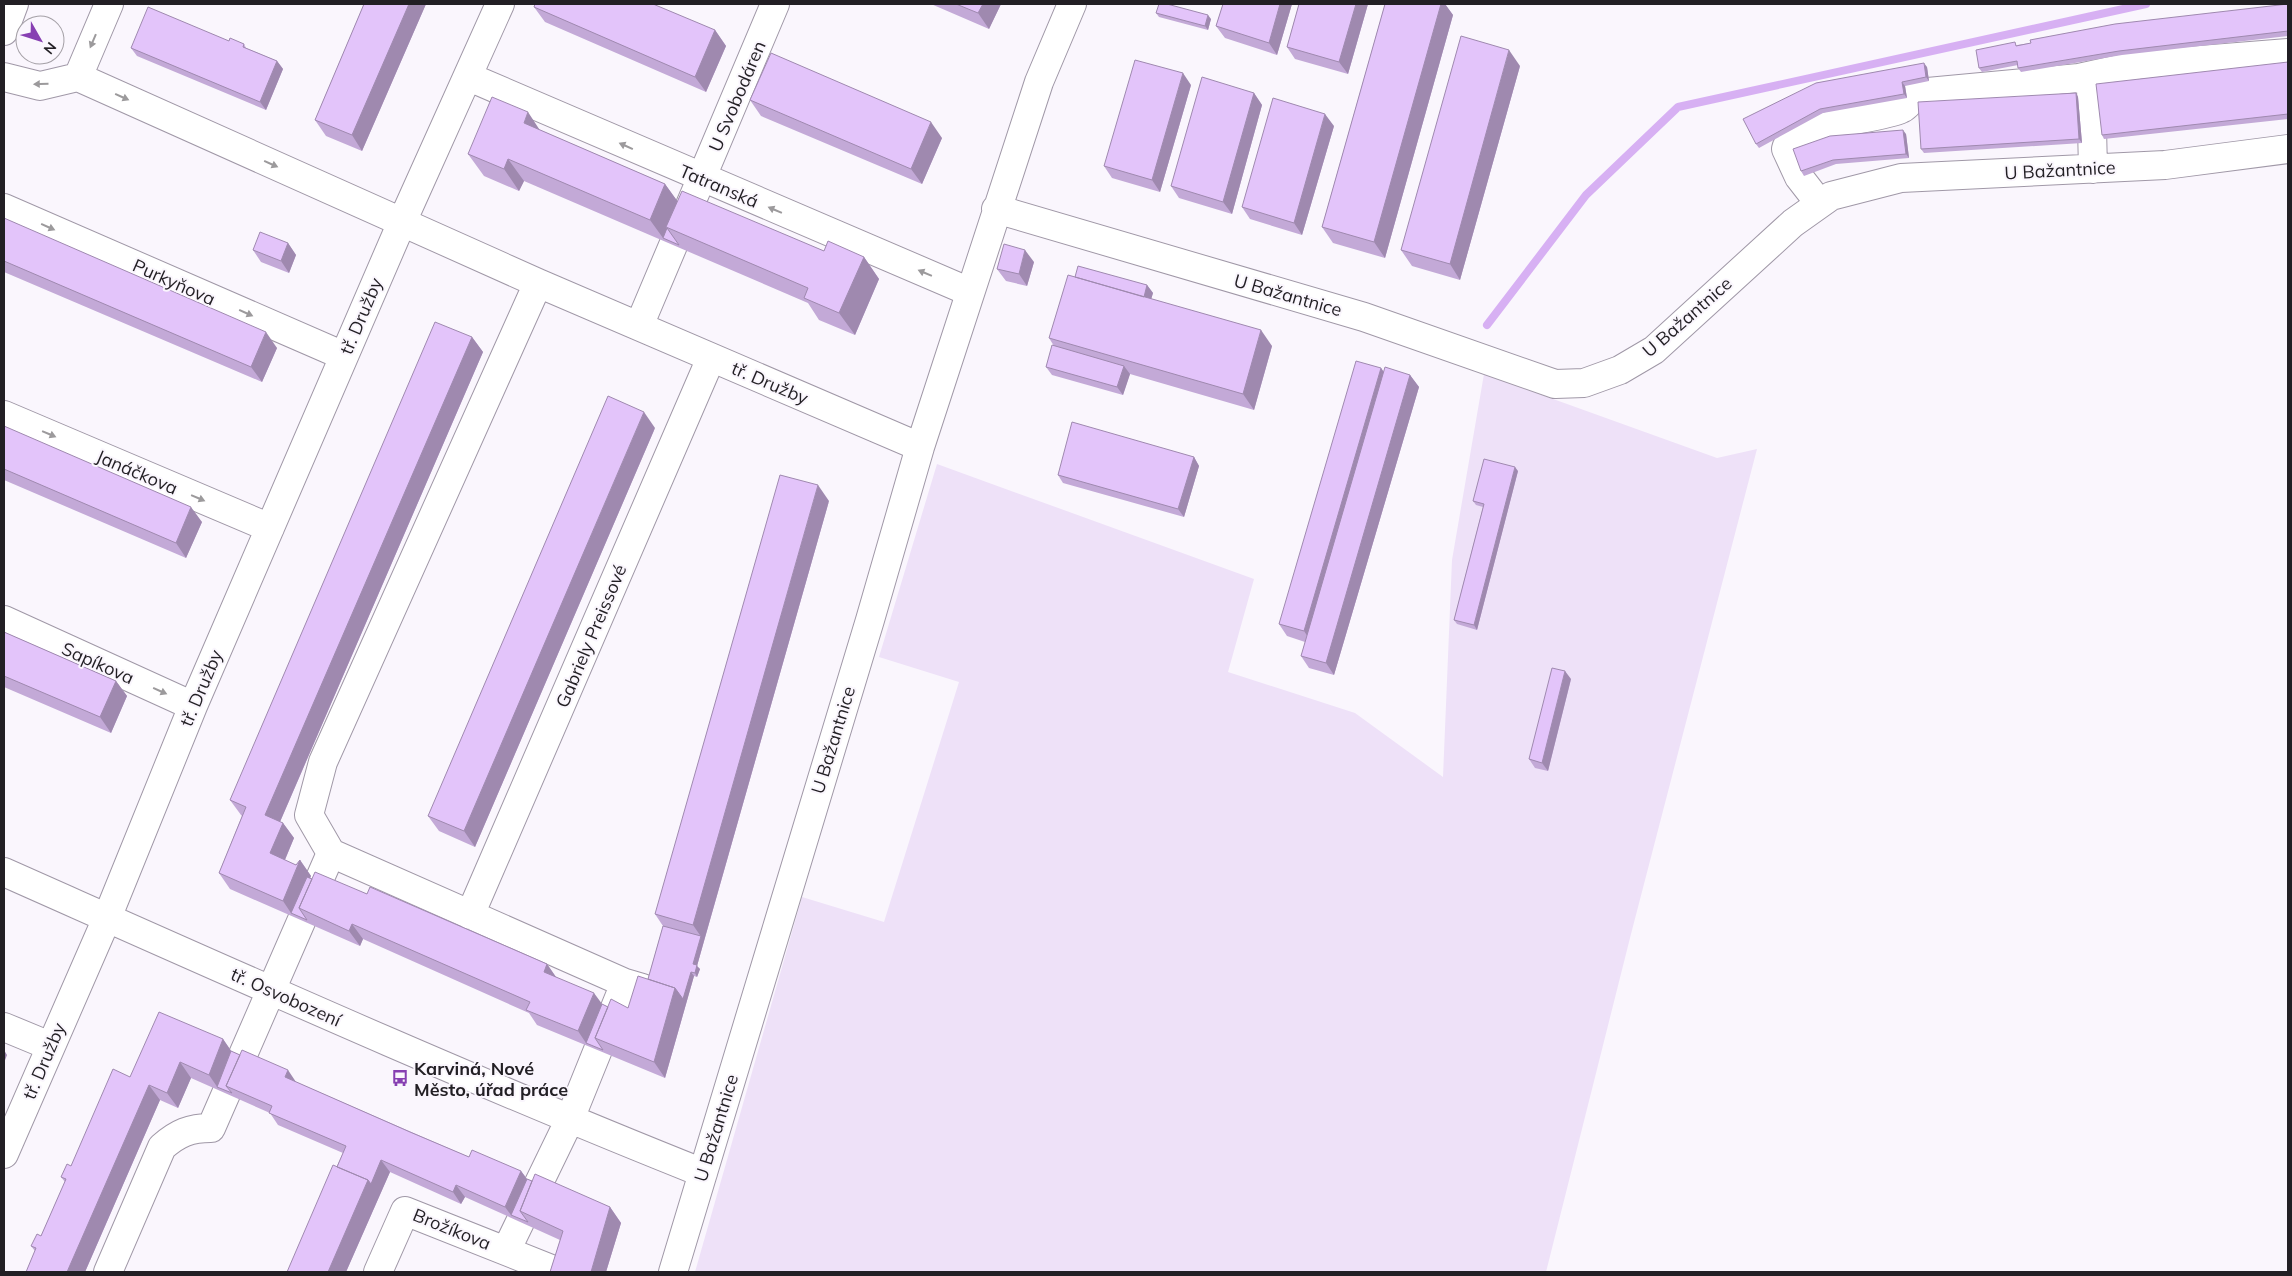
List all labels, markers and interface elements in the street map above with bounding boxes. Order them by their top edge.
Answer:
north arrow [15,15,65,65]
one-way arrow [89,33,97,48]
street label: U Svobodáren [703,37,771,155]
text: N [40,38,60,58]
one-way arrow [32,80,48,88]
one-way arrow [115,94,129,102]
one-way arrow [619,141,633,149]
street label: U Bažantnice [2004,156,2116,184]
street label: Tatranská [676,159,762,213]
one-way arrow [264,160,278,168]
one-way arrow [767,206,782,214]
one-way arrow [41,224,55,232]
street label: Purkyňova [129,254,219,310]
one-way arrow [918,269,932,277]
street label: U Bažantnice [1231,269,1345,321]
street label: U Bažantnice [1638,272,1736,362]
street label: tř. Družby [335,274,388,358]
one-way arrow [239,310,253,318]
street label: tř. Družby [728,357,812,410]
one-way arrow [42,431,56,439]
street label: Janáčkova [93,445,181,499]
one-way arrow [191,494,205,502]
street label: Gabriely Preissové [550,561,632,711]
street label: Sapíkova [58,637,138,689]
street label: tř. Družby [175,646,228,730]
street label: U Bažantnice [806,683,860,797]
one-way arrow [153,688,167,696]
street label: tř. Osvobození [227,962,346,1032]
street label: tř. Družby [18,1019,71,1103]
place label: Karviná, Nové Město, úřad práce [414,1057,568,1101]
bus stop icon: Karviná, Nové Město, úřad práce [390,1068,410,1088]
street label: U Bažantnice [689,1071,743,1185]
street label: Brožíkova [410,1203,494,1255]

